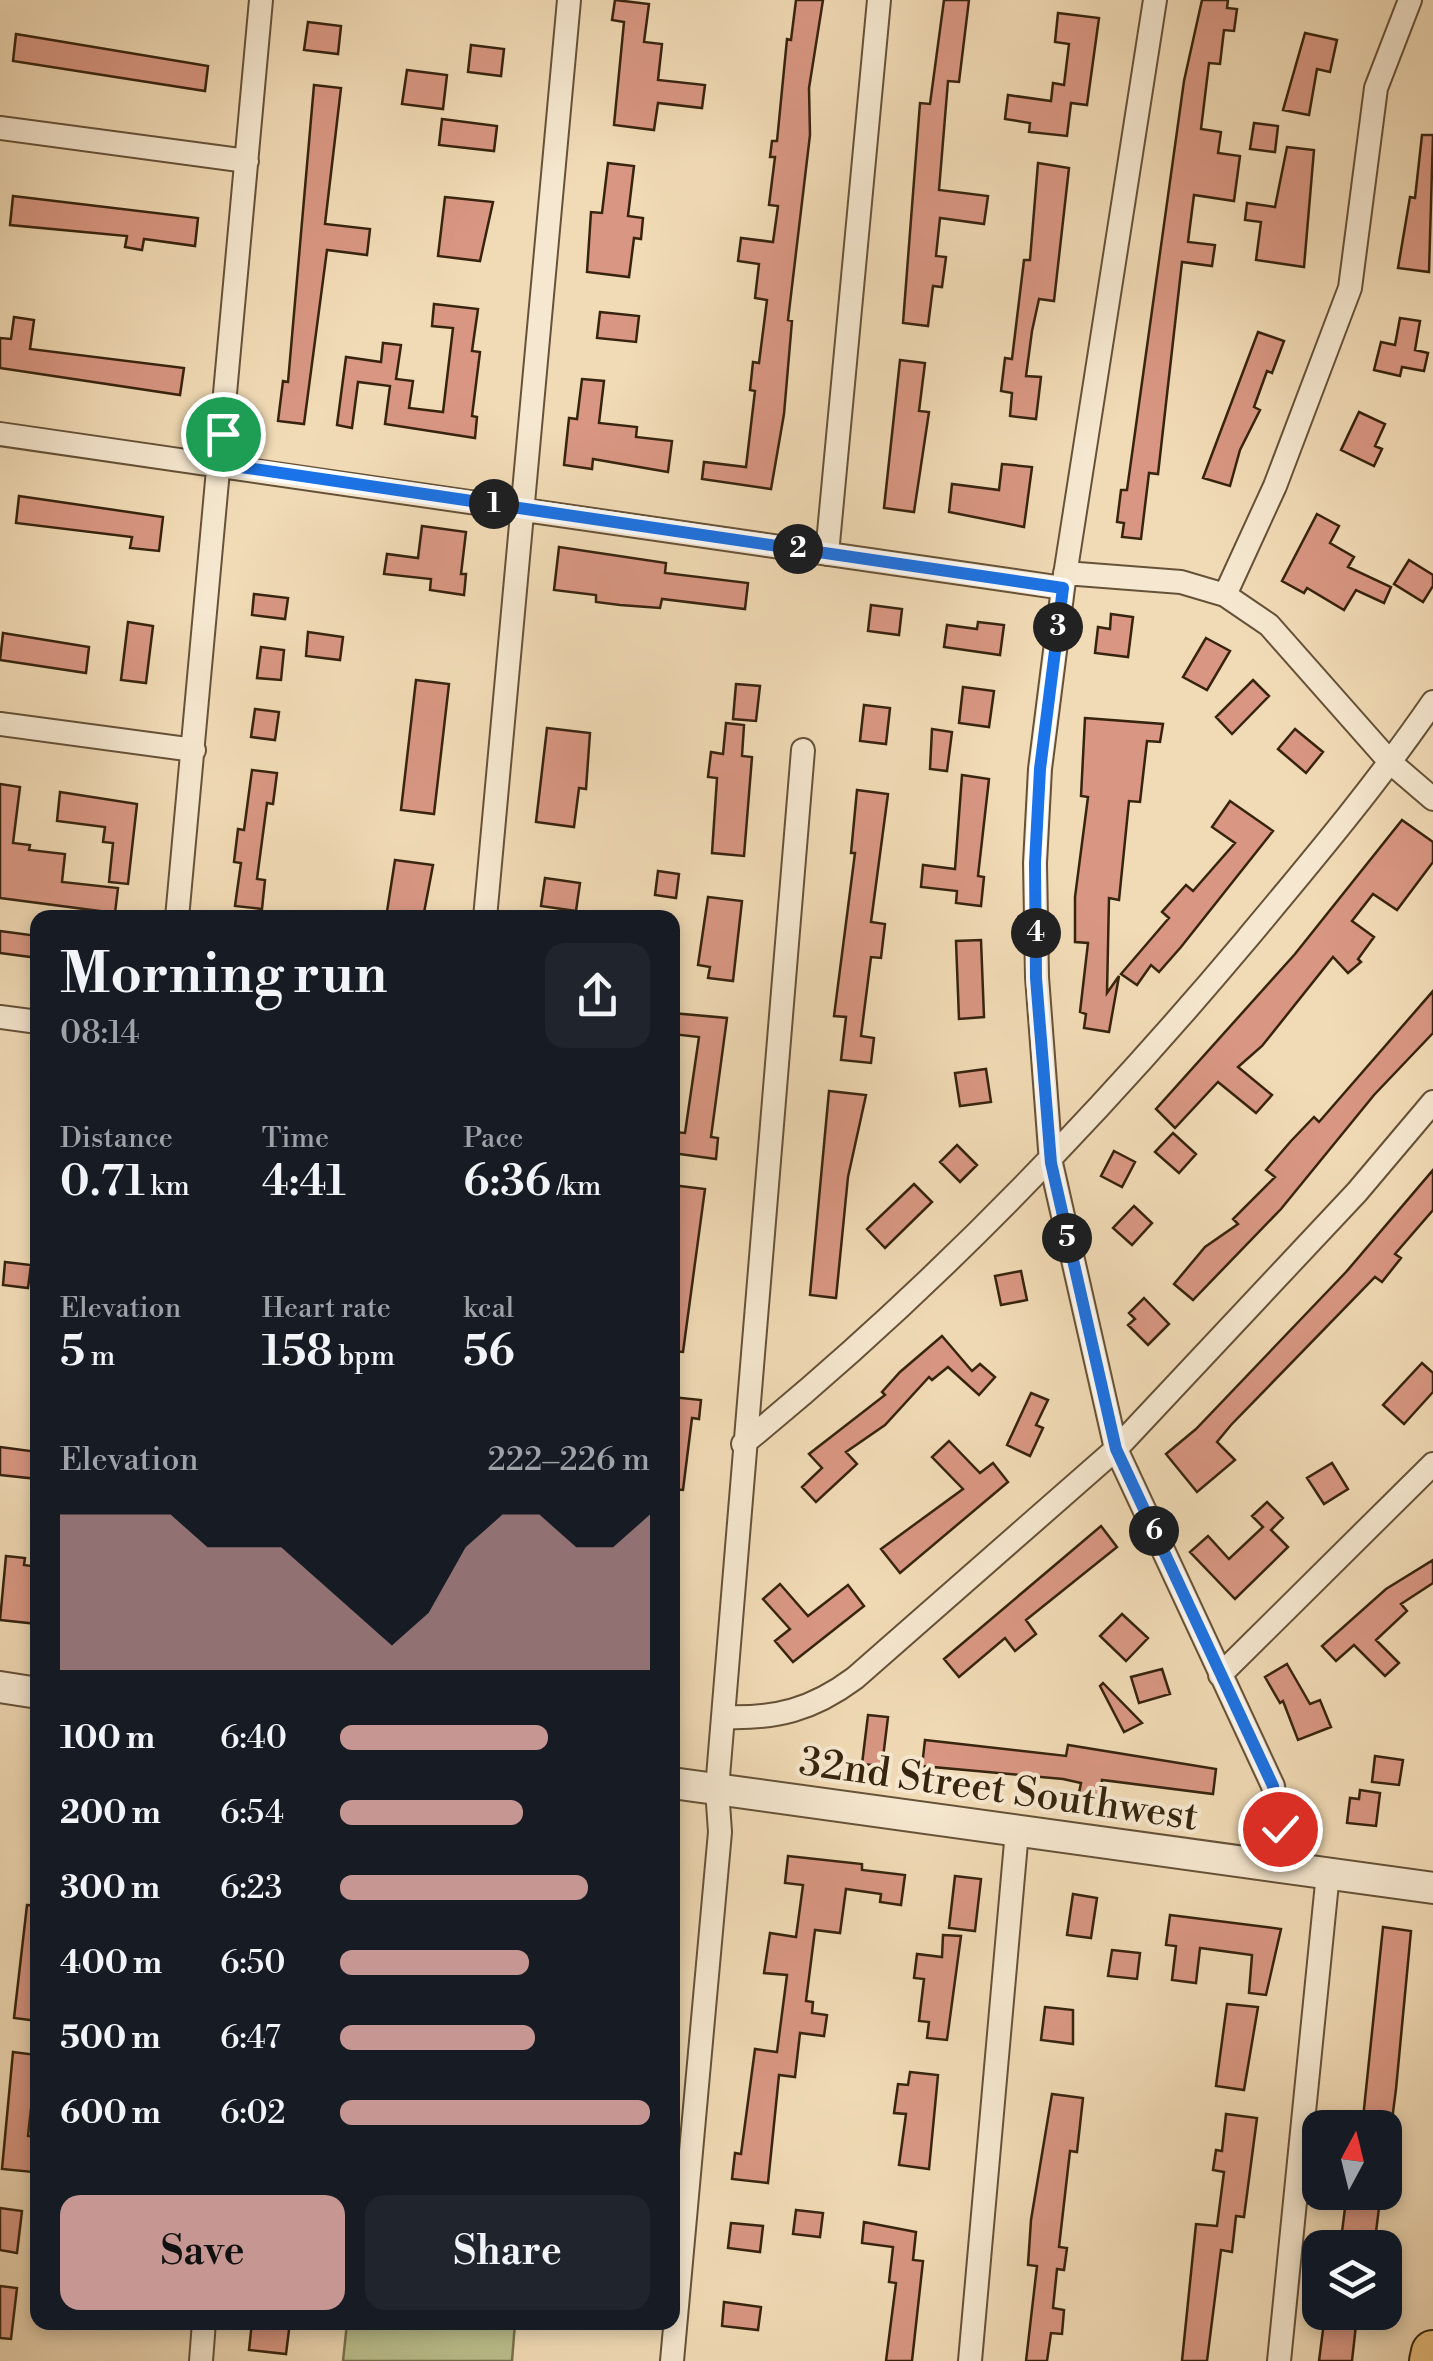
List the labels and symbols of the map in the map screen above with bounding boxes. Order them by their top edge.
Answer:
pin [181,392,266,477]
pin: 1 [469,479,519,529]
pin: 2 [773,524,823,574]
pin: 3 [1033,602,1083,652]
pin: 4 [1011,908,1061,958]
pin: 5 [1042,1213,1092,1263]
pin: 6 [1129,1506,1179,1556]
street label: 32nd Street Southwest [796,1737,1202,1843]
pin [1238,1787,1323,1872]
north arrow [1302,2110,1402,2210]

